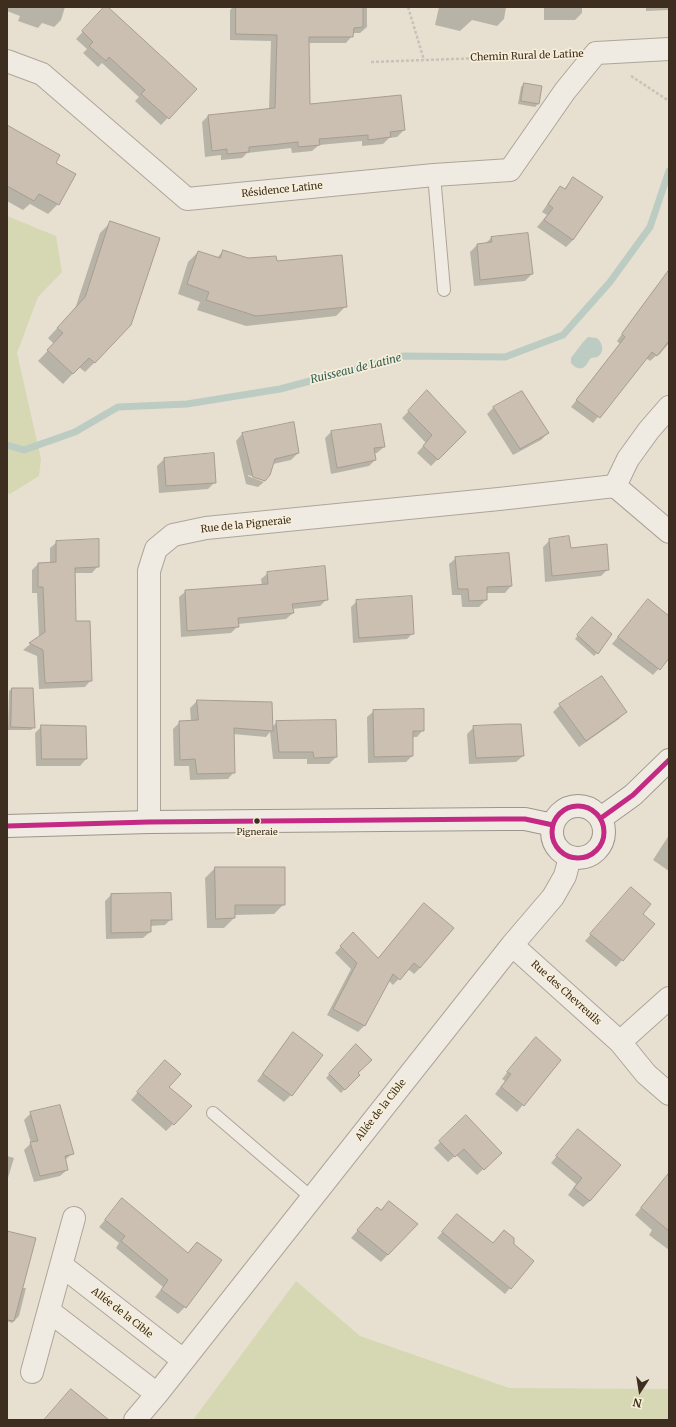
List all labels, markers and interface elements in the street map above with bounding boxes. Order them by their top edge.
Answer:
street label: Chemin Rural de Latine [470,48,584,64]
street label: Résidence Latine [241,180,323,200]
water label: Ruisseau de Latine [309,351,403,387]
street label: Rue de la Pigneraie [200,514,292,536]
marker: Pigneraie [252,816,262,826]
place label: Pigneraie [236,827,278,837]
street label: Rue des Chevreuils [528,958,604,1028]
street label: Allée de la Cible [353,1077,409,1143]
street label: Allée de la Cible [89,1285,155,1341]
north arrow [620,1371,660,1411]
text: N [632,1395,643,1410]

